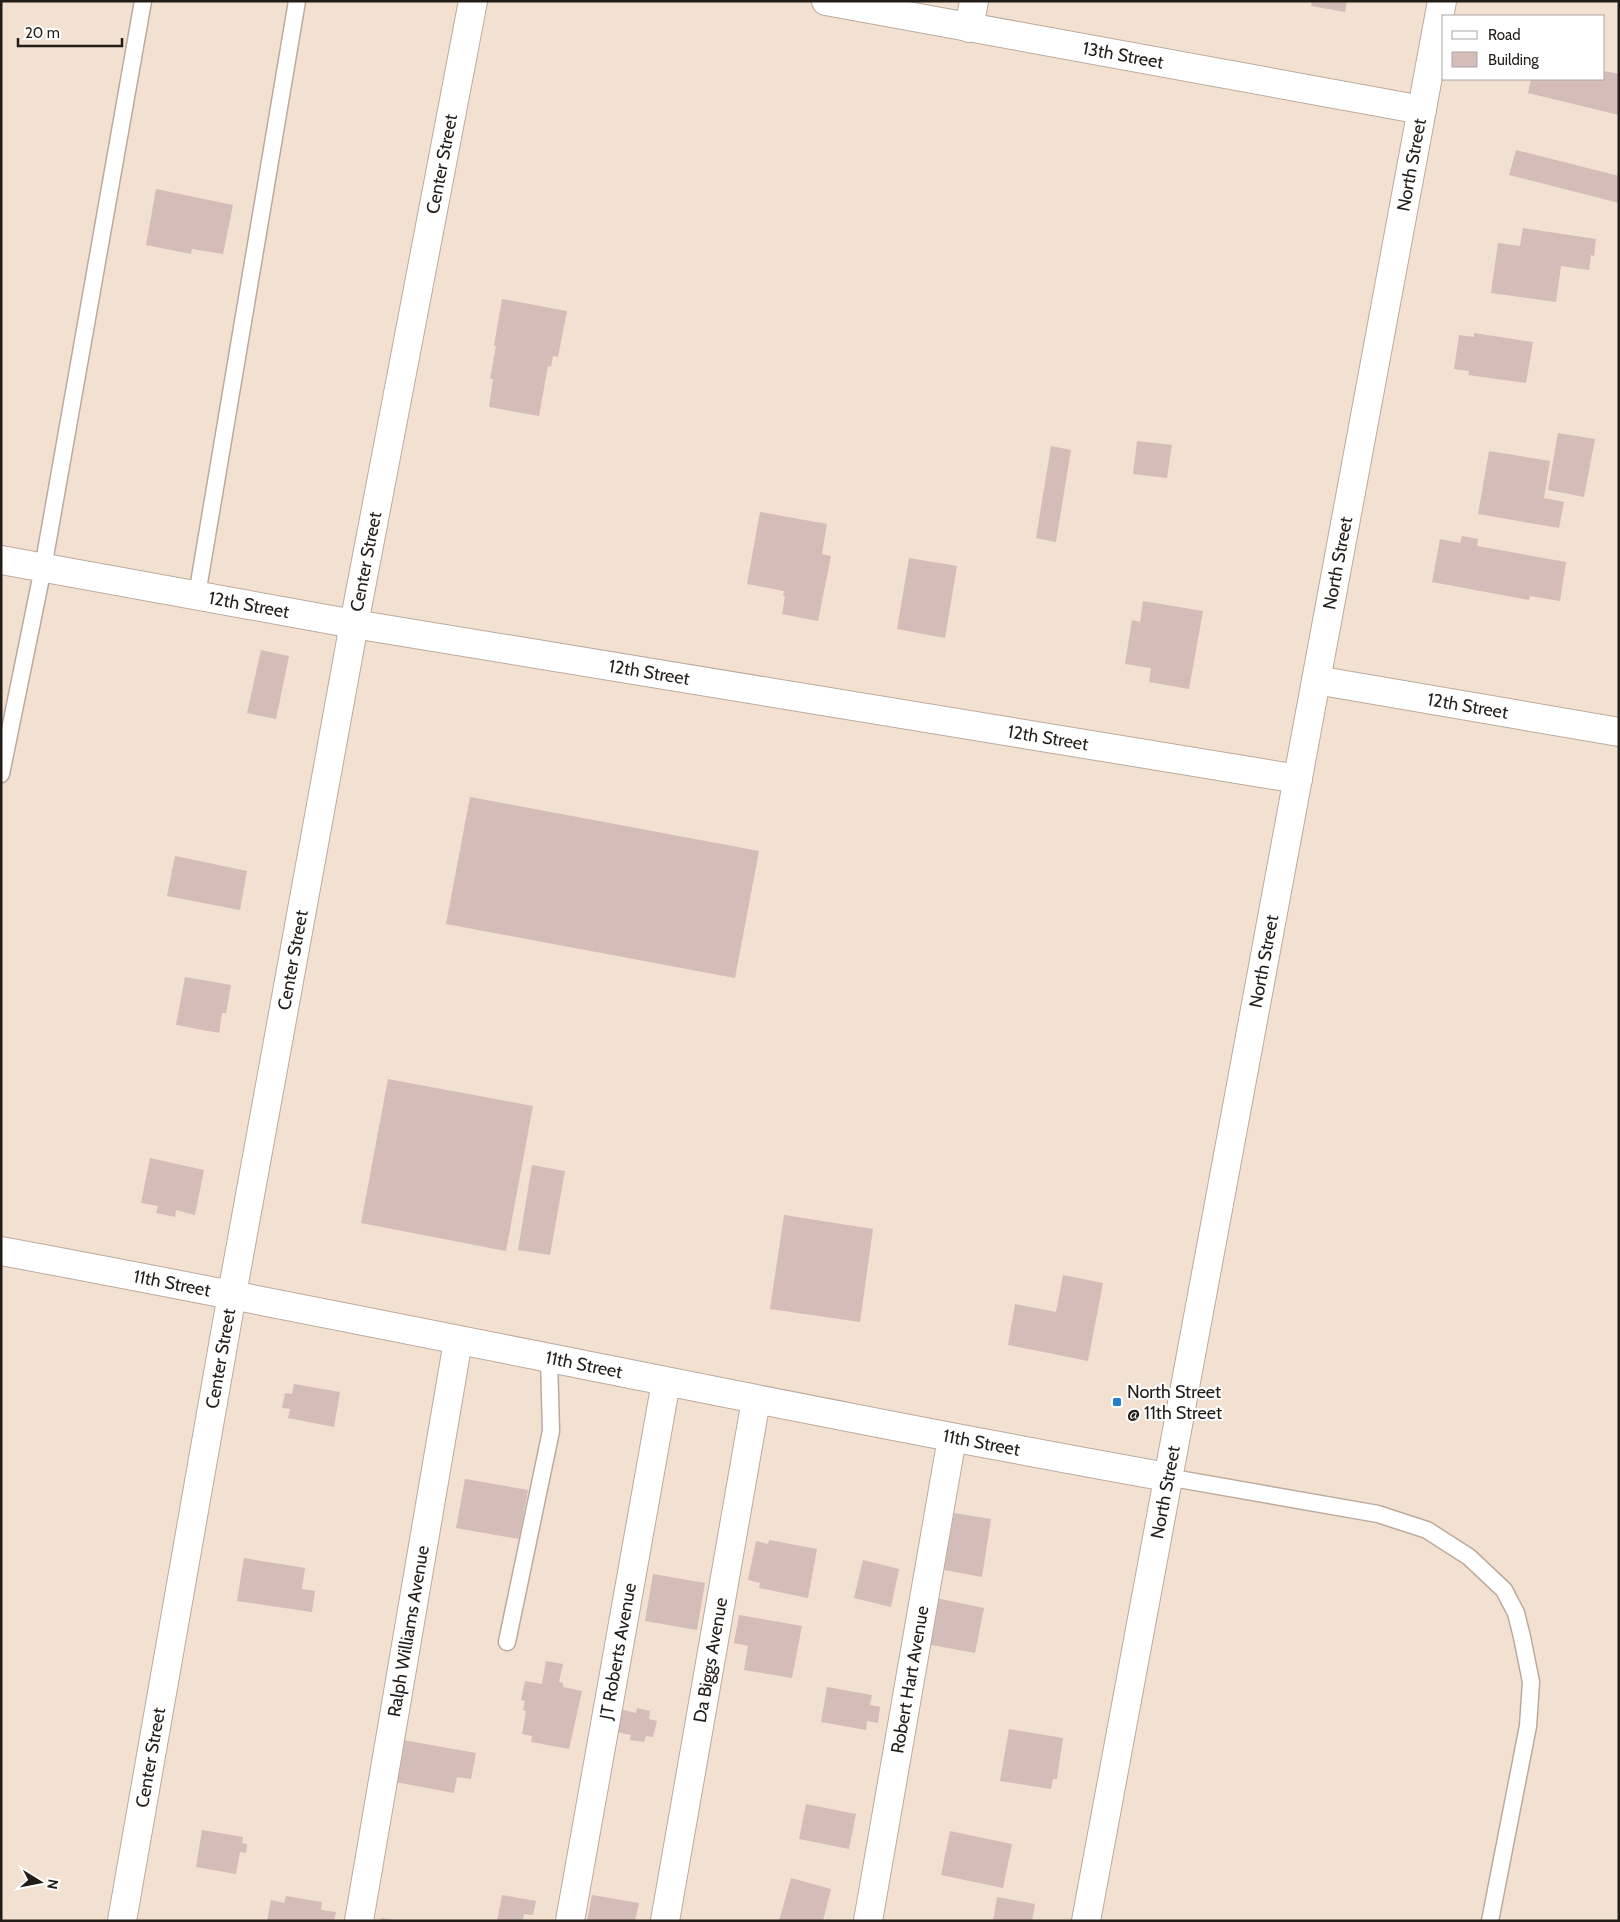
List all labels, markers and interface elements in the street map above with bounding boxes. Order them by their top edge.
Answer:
scale bar [18,15,121,47]
legend [1442,15,1605,80]
text: 20 m [25,24,60,42]
text: Road [1488,26,1521,44]
street label: 13th Street [1081,37,1165,74]
text: Building [1488,51,1539,69]
street label: Center Street [422,112,462,216]
street label: North Street [1392,117,1431,213]
street label: Center Street [346,510,386,614]
street label: North Street [1318,515,1357,611]
street label: 12th Street [207,587,291,623]
street label: 12th Street [607,655,691,690]
street label: 12th Street [1426,688,1510,724]
street label: 12th Street [1006,720,1090,755]
street label: Center Street [273,908,313,1012]
street label: North Street [1245,913,1283,1010]
street label: 11th Street [132,1265,212,1302]
street label: Center Street [201,1307,240,1410]
street label: 11th Street [544,1346,624,1383]
place label: North Street @ 11th Street [1127,1381,1222,1424]
marker: North Street @ 11th Street [1111,1396,1123,1408]
street label: 11th Street [941,1425,1022,1461]
street label: North Street [1146,1444,1185,1541]
street label: Ralph Williams Avenue [383,1544,434,1719]
street label: JT Roberts Avenue [595,1581,641,1722]
street label: Da Biggs Avenue [689,1596,732,1724]
street label: Robert Hart Avenue [886,1604,934,1755]
street label: Center Street [131,1706,170,1809]
north arrow [15,1857,65,1907]
text: N [43,1878,63,1891]

